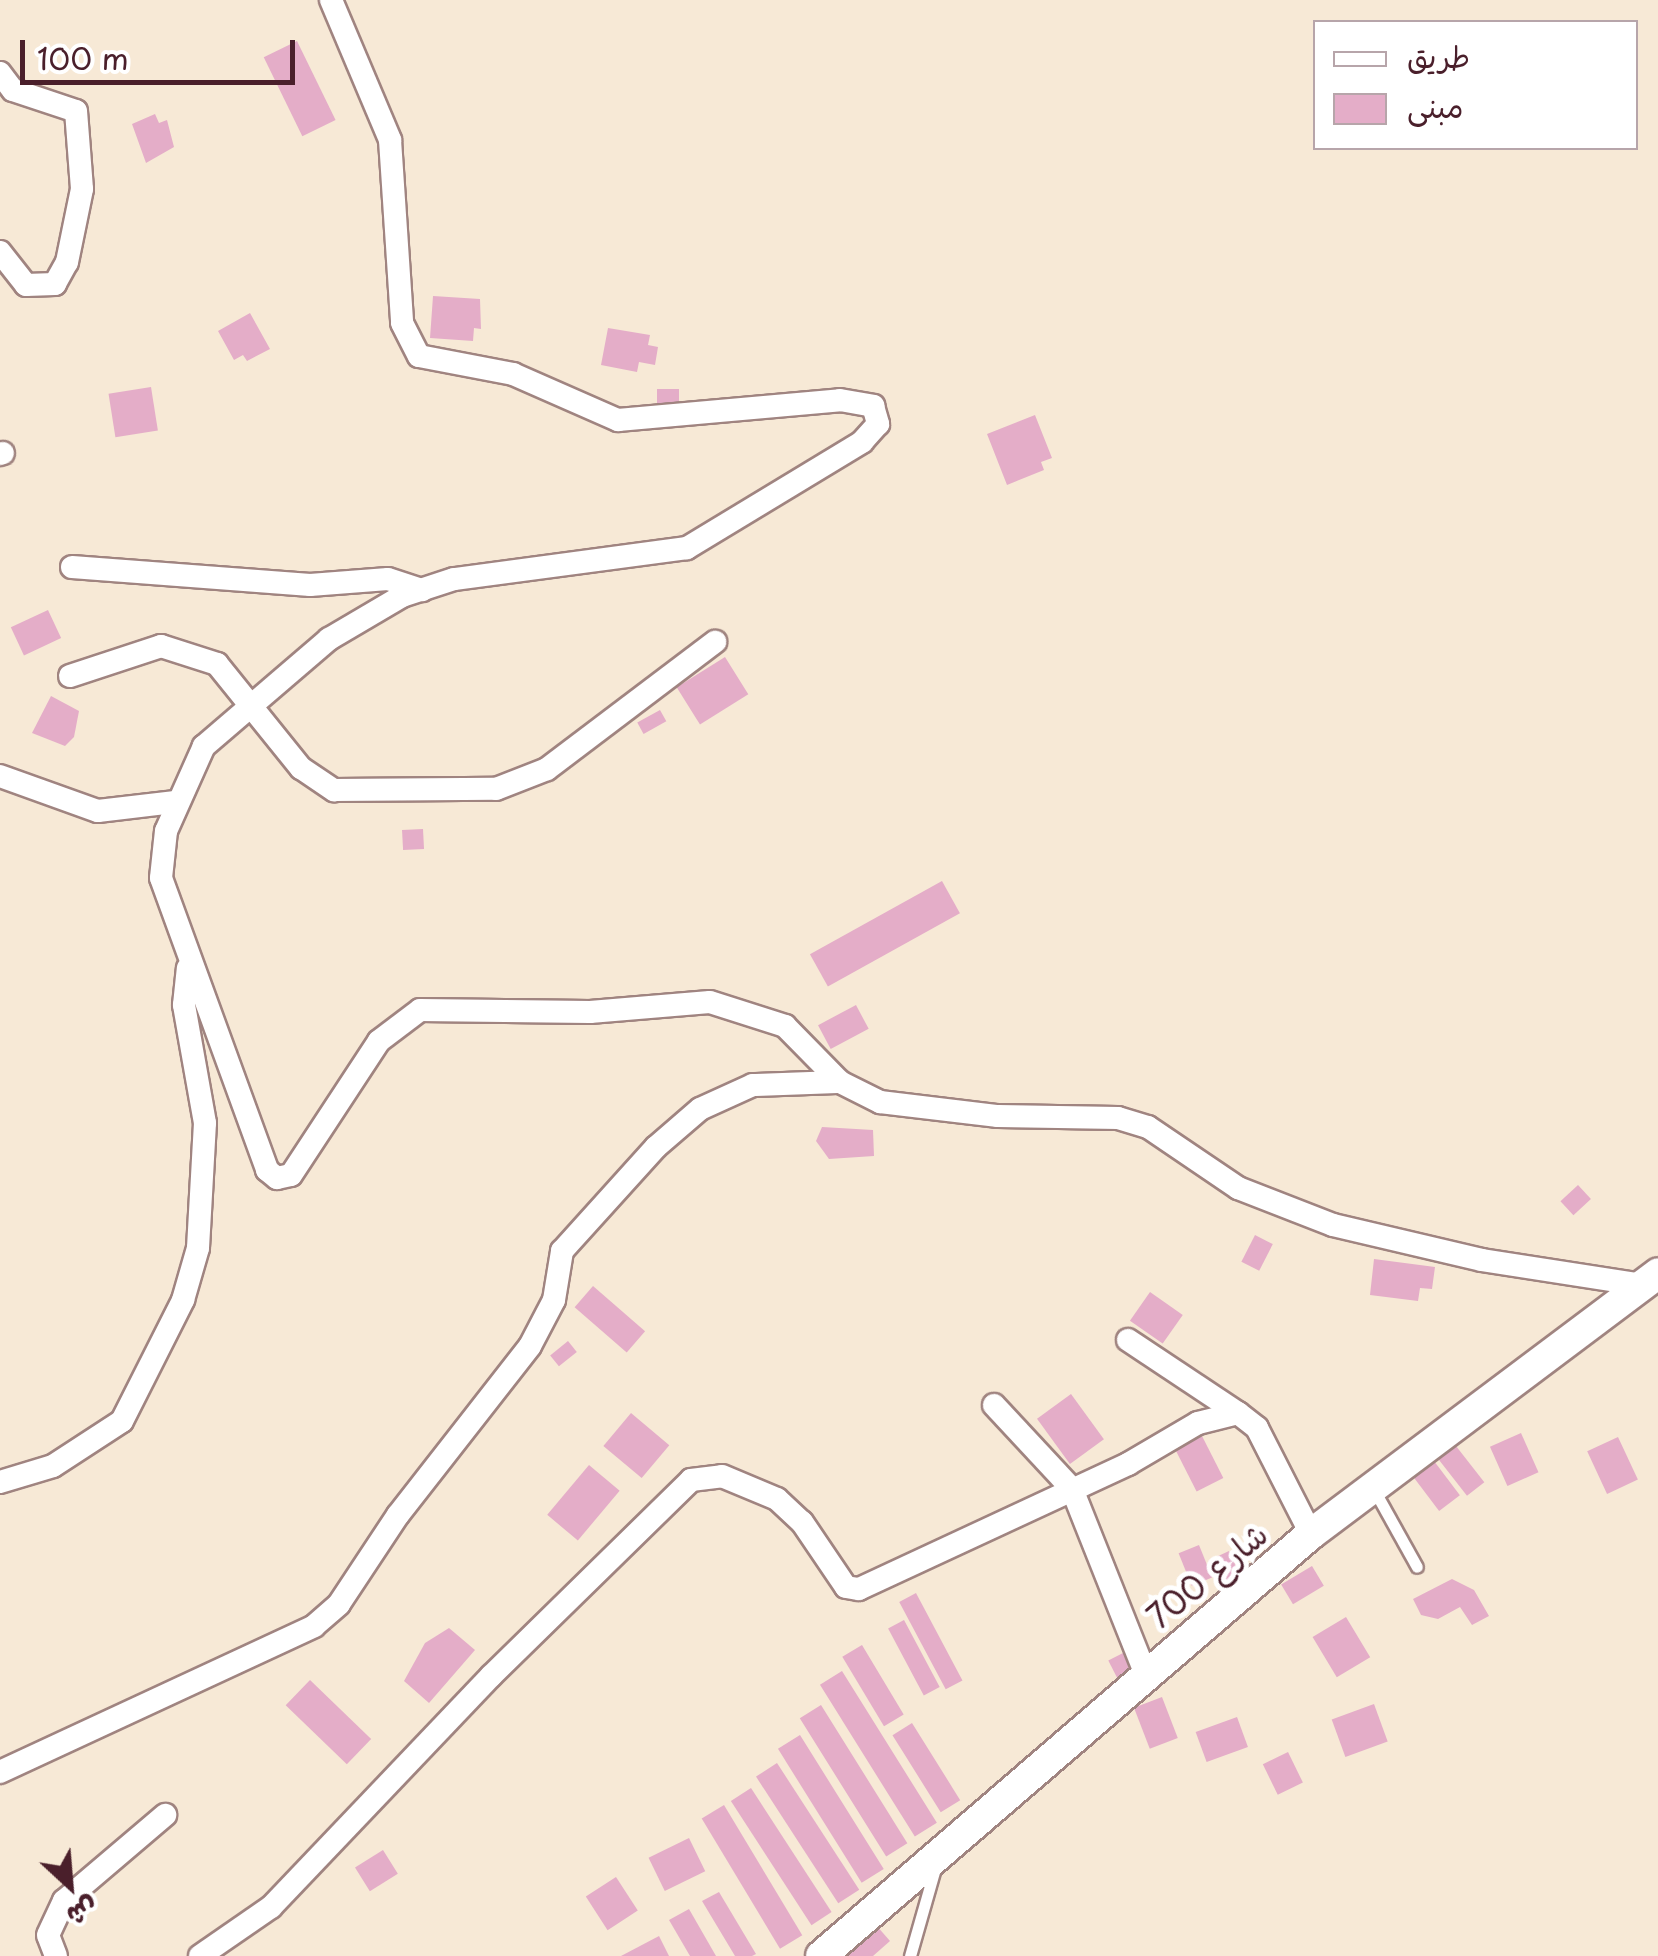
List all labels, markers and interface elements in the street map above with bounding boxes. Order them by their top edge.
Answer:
scale bar [25,20,300,82]
legend [1313,20,1638,150]
text: طريق [1407,33,1470,78]
text: 100 m [37,35,129,80]
text: مبنى [1407,83,1463,128]
street label: شارع 700 [1140,1514,1274,1636]
north arrow [20,1836,120,1936]
text: ش [60,1887,107,1939]

